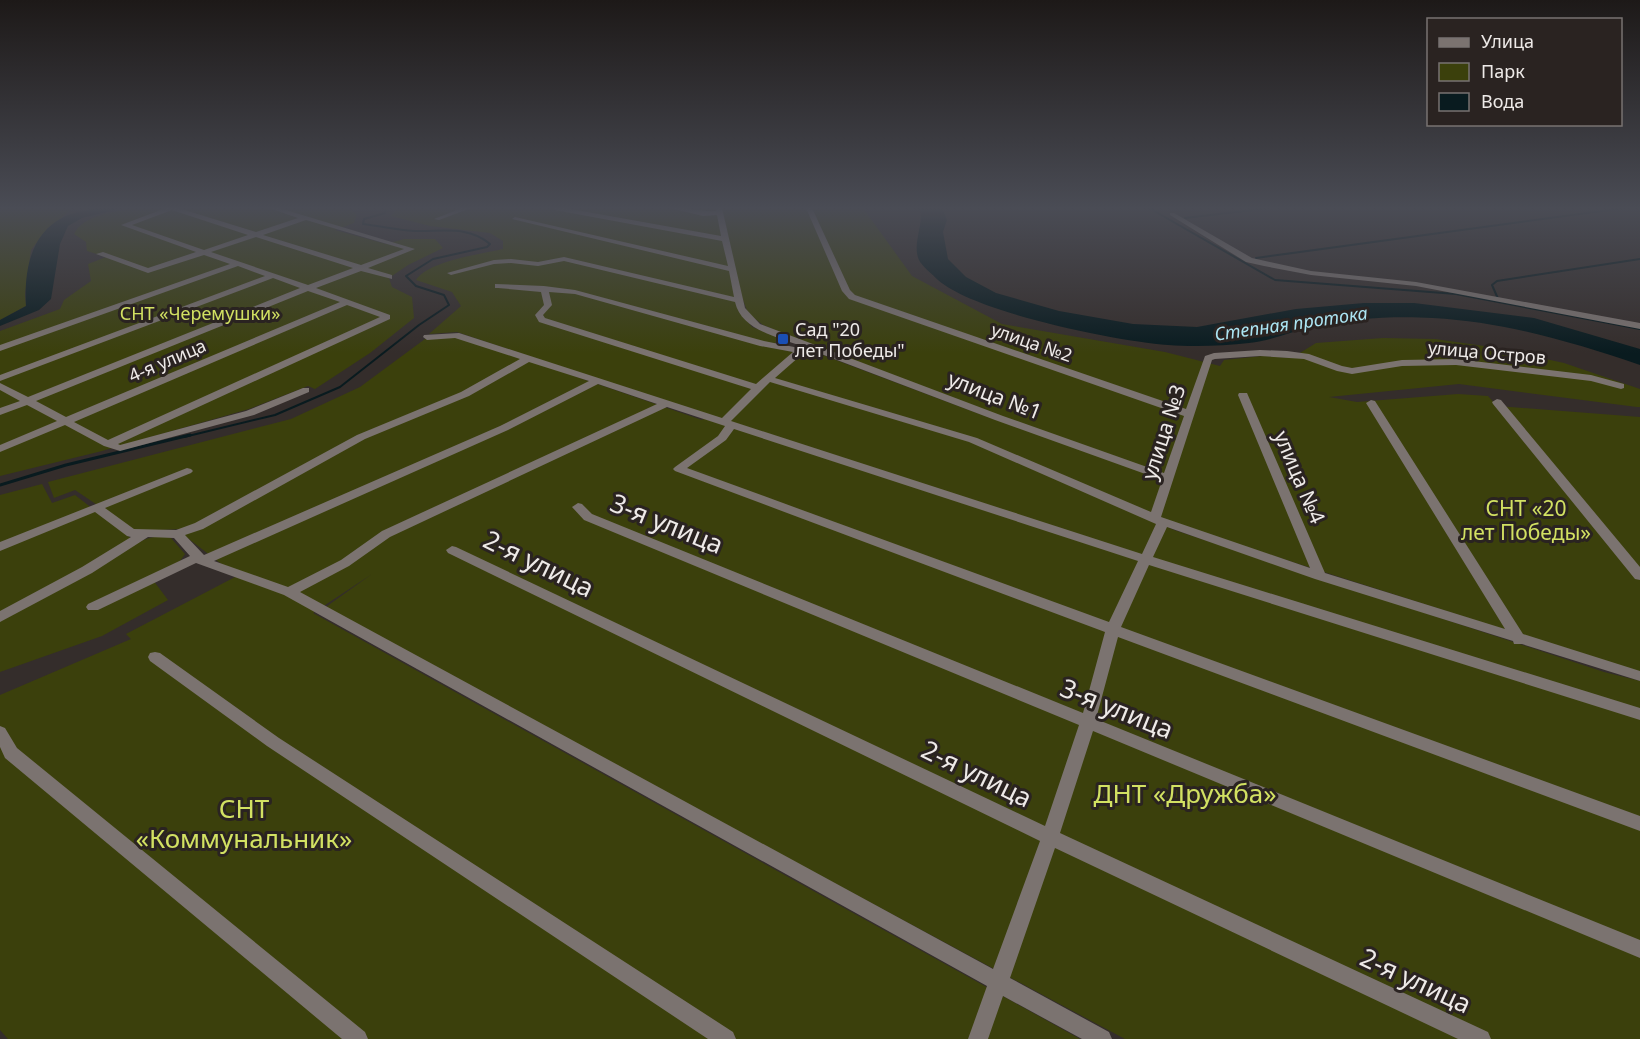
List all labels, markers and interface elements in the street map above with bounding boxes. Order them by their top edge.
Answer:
legend [1427,18,1622,126]
text: Улица [1481,29,1534,53]
text: Парк [1481,59,1525,83]
text: Вода [1481,89,1524,113]
water label: Степная протока [1213,300,1369,346]
park label: СНТ «Черемушки» [120,301,280,325]
place label: Сад "20 лет Победы" [795,317,905,362]
street label: улица №2 [988,317,1076,367]
marker: Сад "20 лет Победы" [776,332,790,346]
street label: 4-я улица [124,333,210,387]
street label: улица Остров [1427,335,1547,369]
street label: улица №1 [944,364,1046,426]
street label: улица №3 [1134,381,1192,483]
street label: улица №4 [1268,426,1332,528]
street label: 3-я улица [605,484,729,562]
park label: СНТ «20 лет Победы» [1461,494,1591,546]
street label: 2-я улица [478,521,600,605]
street label: 3-я улица [1055,669,1179,747]
street label: 2-я улица [916,731,1038,815]
park label: ДНТ «Дружба» [1094,775,1276,811]
park label: СНТ «Коммунальник» [136,790,352,856]
street label: 2-я улица [1355,939,1477,1021]

